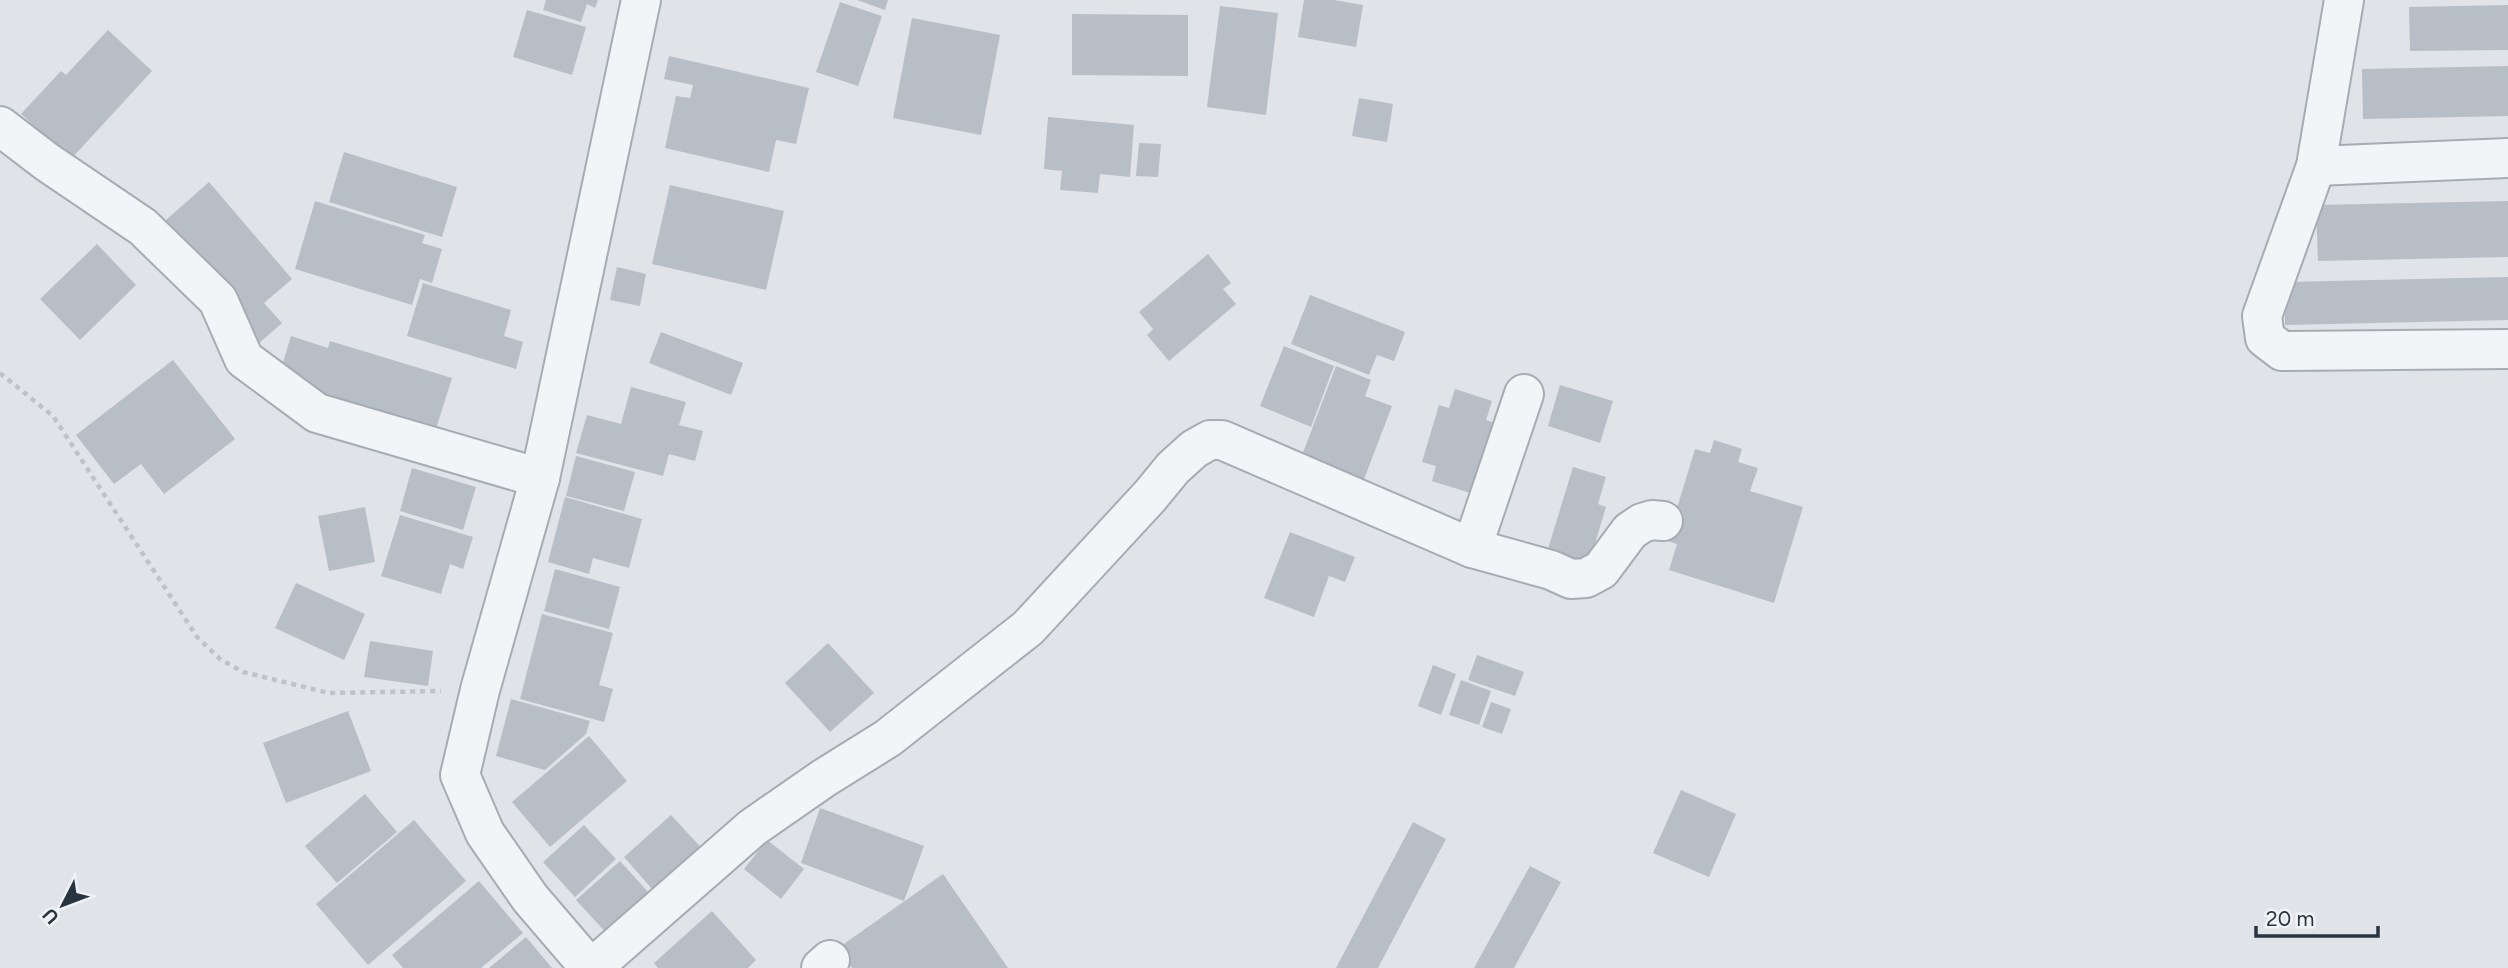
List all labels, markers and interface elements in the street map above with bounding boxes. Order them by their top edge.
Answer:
north arrow [28,870,98,940]
scale bar [2256,894,2378,938]
text: U [38,903,64,929]
text: 20 m [2266,906,2314,931]

